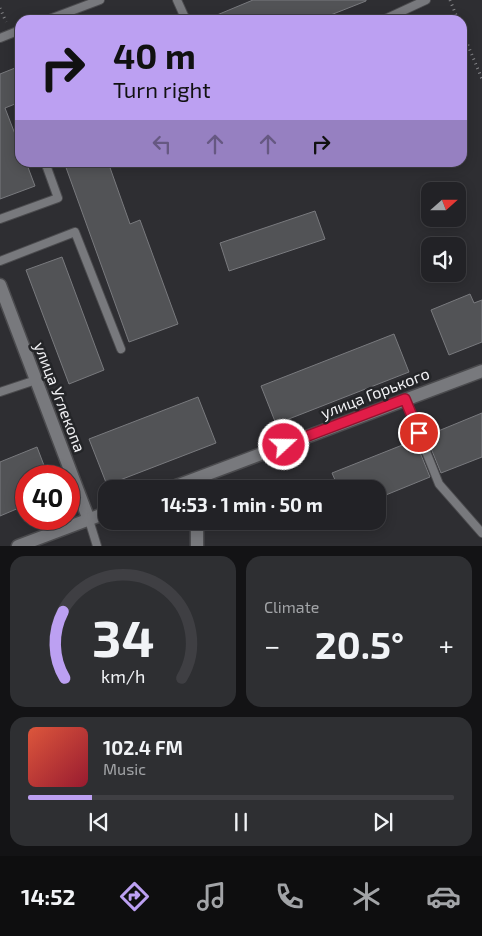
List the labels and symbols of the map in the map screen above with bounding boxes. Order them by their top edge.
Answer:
north arrow [421,182,466,228]
street label: улица Углекопа [30,339,90,455]
street label: улица Горького [318,363,432,423]
pin [398,412,440,454]
position arrow [257,418,309,470]
speed limit sign: 40 [15,465,80,530]

